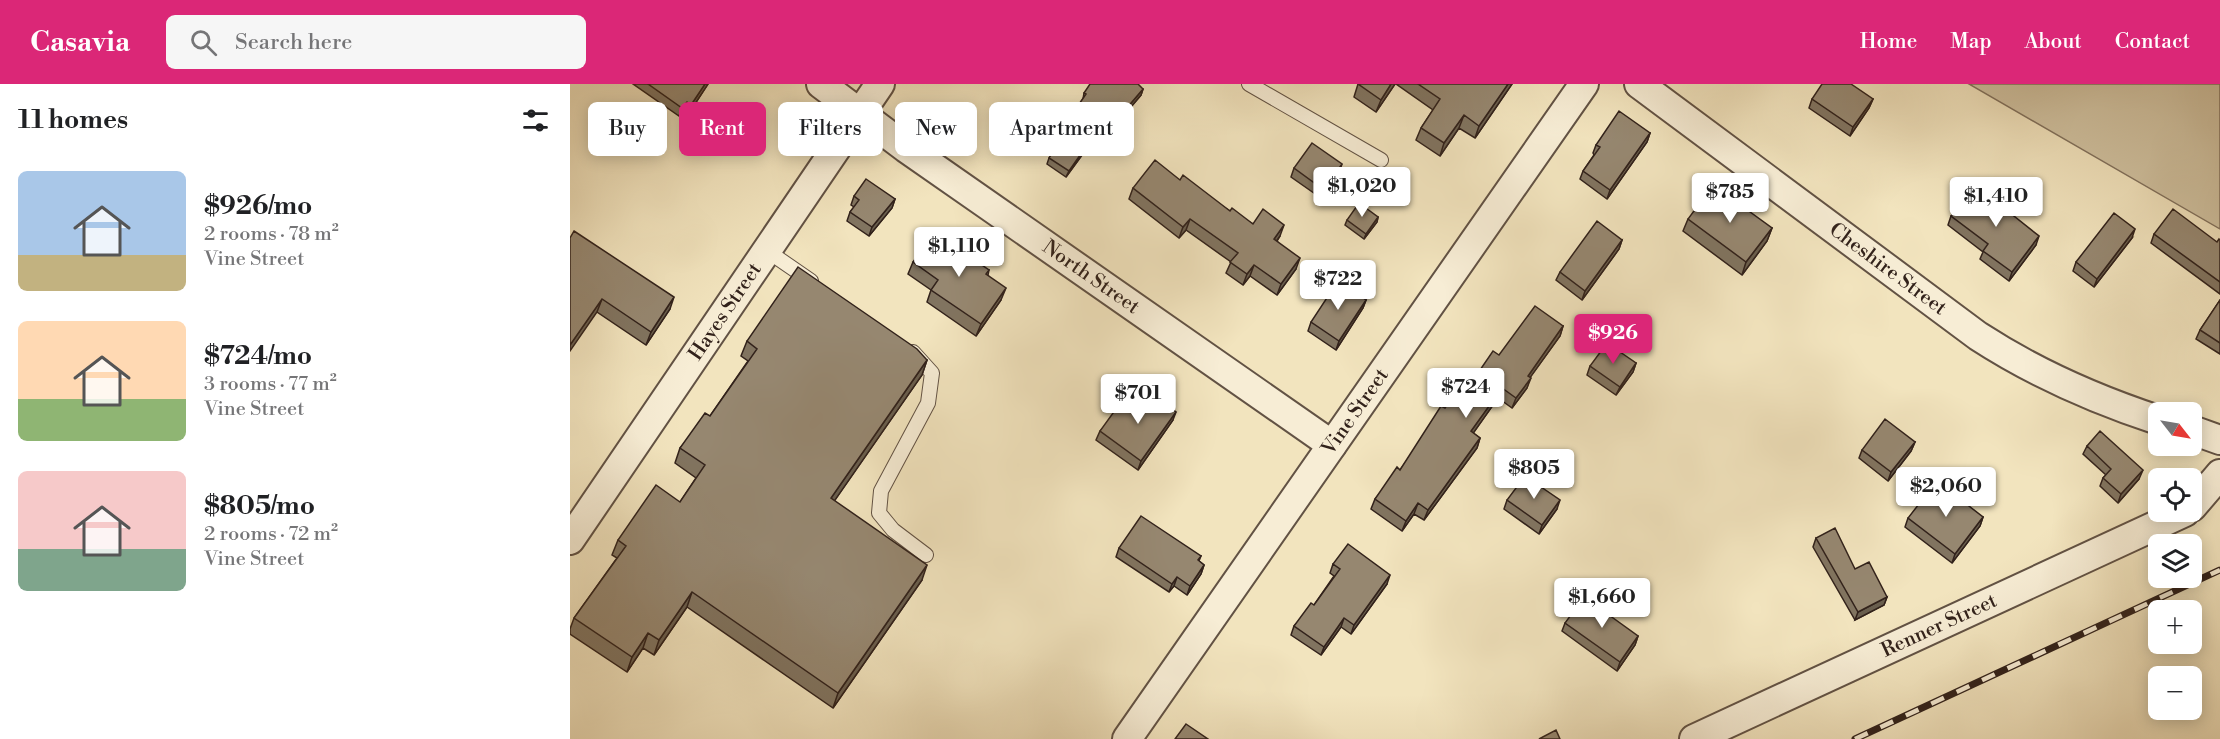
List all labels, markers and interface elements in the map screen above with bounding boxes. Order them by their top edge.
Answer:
search box [166,15,586,69]
text: Casavia [30,25,130,60]
icon: search [187,26,220,59]
text: Search here [235,29,352,56]
text: Home [1860,29,1917,55]
text: Map [1950,29,1992,55]
text: About [2025,29,2082,55]
text: Contact [2115,29,2190,55]
chip: Buy [588,102,667,156]
chip: Rent [679,102,766,156]
chip: Filters [778,102,883,156]
chip: New [895,102,977,156]
chip: Apartment [989,102,1134,156]
text: 11 homes [18,104,128,136]
icon: filters [519,104,552,137]
pin: $1,020 [1313,167,1411,218]
pin: $785 [1694,173,1766,224]
text: $1,020 [1327,174,1397,199]
pin: $1,410 [1947,177,2045,228]
text: $785 [1706,180,1754,205]
text: $1,410 [1964,184,2028,209]
text: $926/mo [204,190,312,222]
icon: home [66,195,138,267]
street label: Cheshire Street [1824,217,1951,321]
text: 2 rooms · 78 m² [204,222,339,247]
pin: $1,110 [910,227,1008,278]
text: $1,110 [928,234,990,259]
street label: North Street [1038,235,1144,320]
text: Vine Street [204,247,304,272]
street label: Hayes Street [683,258,767,365]
pin: $722 [1302,260,1374,311]
text: $722 [1314,267,1362,292]
pin: $926 [1577,314,1649,365]
text: $926 [1588,321,1638,346]
text: $724/mo [204,340,312,372]
icon: home [66,345,138,417]
street label: Vine Street [1316,363,1394,461]
pin: $724 [1430,368,1502,419]
text: 3 rooms · 77 m² [204,372,337,397]
pin: $701 [1102,374,1174,425]
text: $724 [1441,375,1491,400]
text: $701 [1115,381,1161,406]
text: Vine Street [204,397,304,422]
north arrow [2148,402,2202,456]
map controls [2148,402,2202,720]
pin: $805 [1498,449,1570,500]
text: $805 [1508,456,1560,481]
pin: $2,060 [1897,467,1995,518]
button: locate [2148,468,2202,522]
text: $2,060 [1910,474,1982,499]
text: $805/mo [204,490,315,522]
icon: home [66,495,138,567]
text: 2 rooms · 72 m² [204,522,338,547]
button: layers [2148,534,2202,588]
text: Vine Street [204,547,304,572]
pin: $1,660 [1553,578,1651,629]
text: $1,660 [1568,585,1636,610]
street label: Renner Street [1877,588,2001,663]
button: + [2148,600,2202,654]
button: − [2148,666,2202,720]

